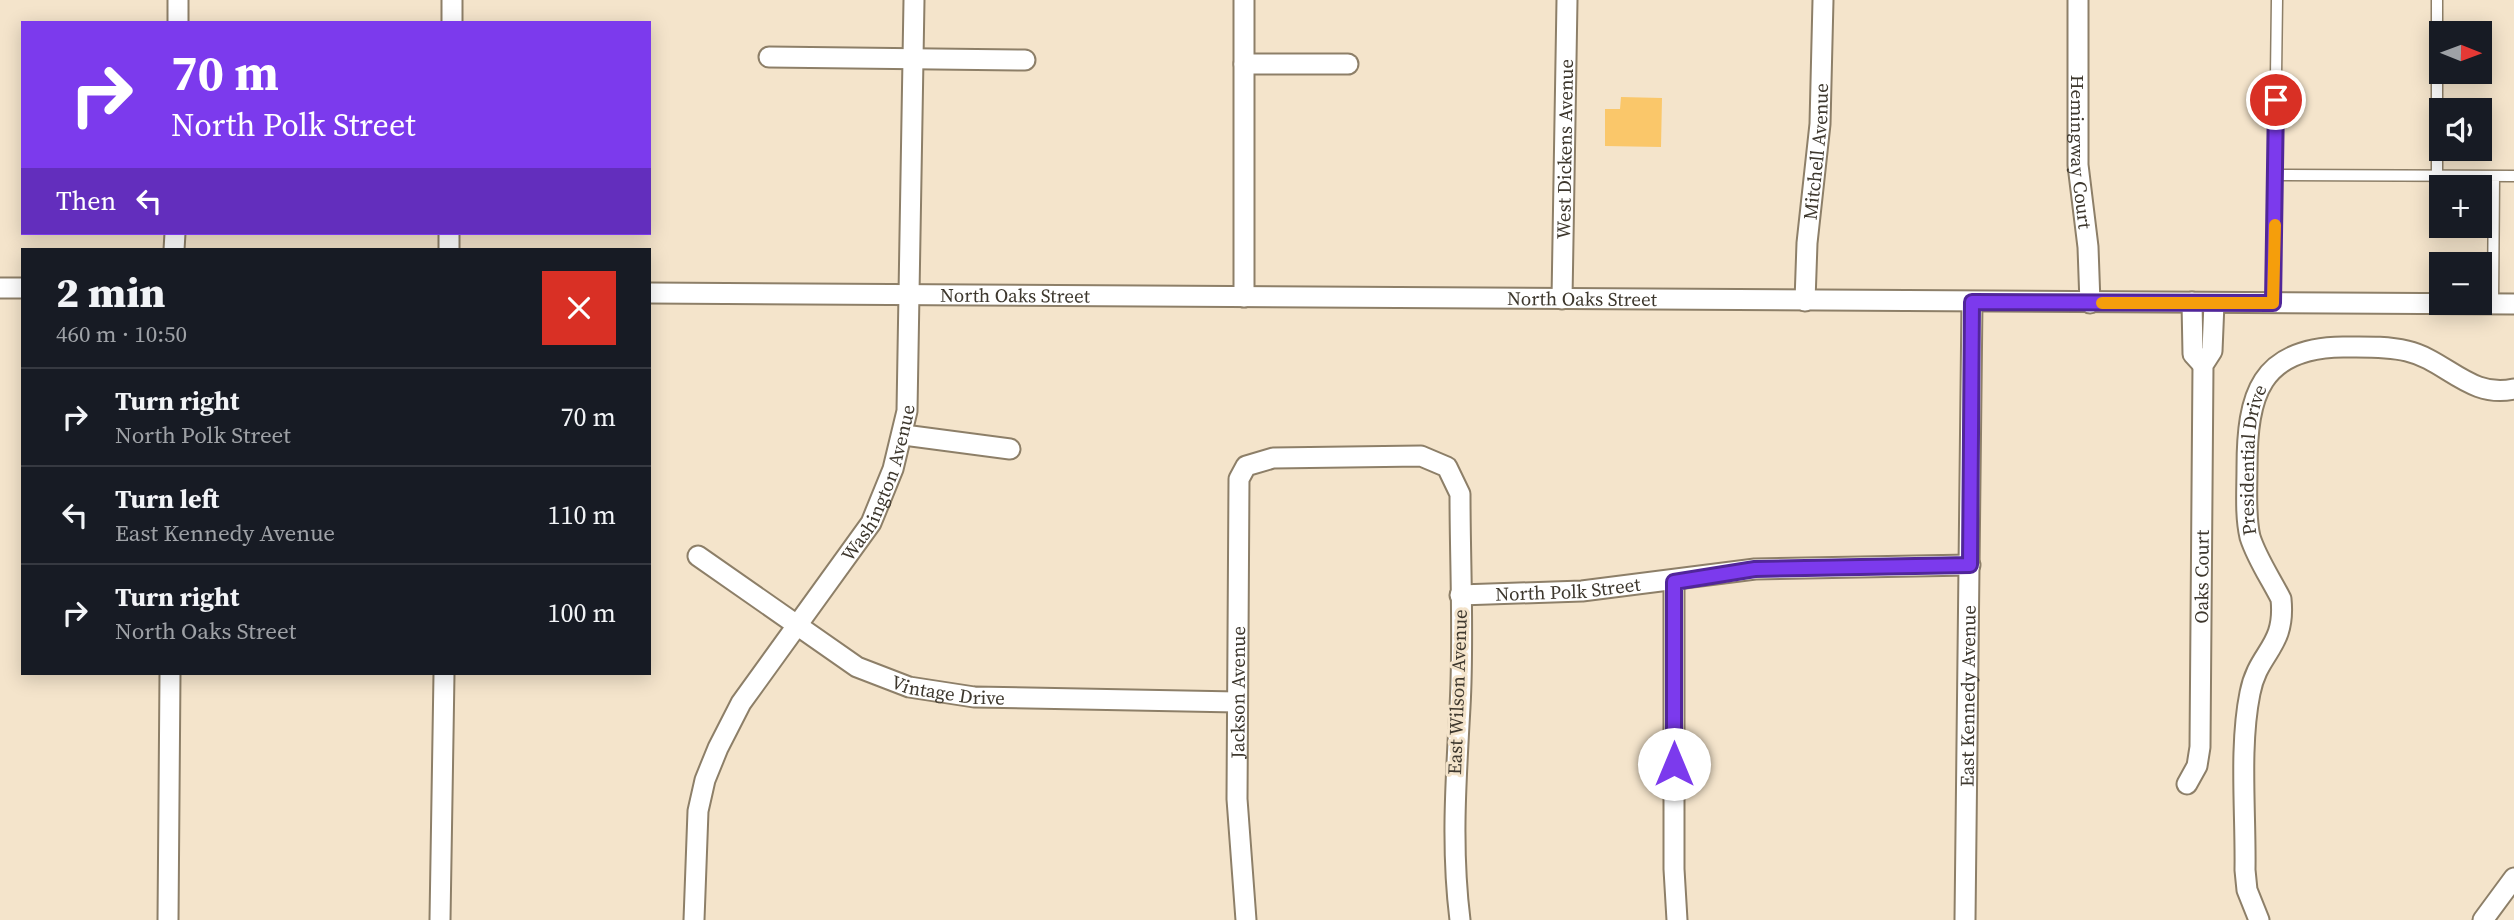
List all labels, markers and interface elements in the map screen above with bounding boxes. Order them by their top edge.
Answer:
north arrow [2429,21,2492,84]
map controls [2429,21,2492,315]
text: 70 m [171,39,279,106]
icon: right [56,49,147,140]
street label: West Dickens Avenue [1550,59,1579,239]
pin [2246,70,2306,130]
street label: Hemingway Court [2065,75,2099,231]
icon: arrive [2257,81,2295,119]
street label: Mitchell Avenue [1797,83,1834,221]
button: sound [2429,98,2492,161]
text: North Polk Street [171,103,416,147]
button: + [2429,175,2492,238]
icon: left [130,182,168,220]
text: Then [56,183,116,219]
button: − [2429,252,2492,315]
text: 2 min [56,263,166,321]
button: close [542,271,616,345]
street label: North Oaks Street [940,282,1091,309]
street label: North Oaks Street [1507,285,1658,312]
text: 460 m · 10:50 [56,318,187,350]
street label: Presidential Drive [2234,380,2273,537]
text: Turn right [115,383,239,419]
icon: right [56,398,94,436]
text: 70 m [561,399,616,435]
street label: Washington Avenue [835,405,920,566]
text: North Polk Street [115,419,291,451]
text: Turn left [115,481,219,517]
icon: left [56,496,94,534]
text: 110 m [548,497,616,533]
text: East Kennedy Avenue [115,517,335,549]
street label: Oaks Court [2188,529,2215,624]
street label: North Polk Street [1495,571,1643,607]
text: Turn right [115,579,239,615]
icon: right [56,594,94,632]
text: 100 m [548,595,616,631]
street label: East Kennedy Avenue [1954,605,1982,787]
street label: East Wilson Avenue [1441,609,1473,775]
text: North Oaks Street [115,615,296,647]
street label: Jackson Avenue [1224,626,1251,760]
street label: Vintage Drive [888,668,1005,711]
position arrow [1637,727,1711,801]

